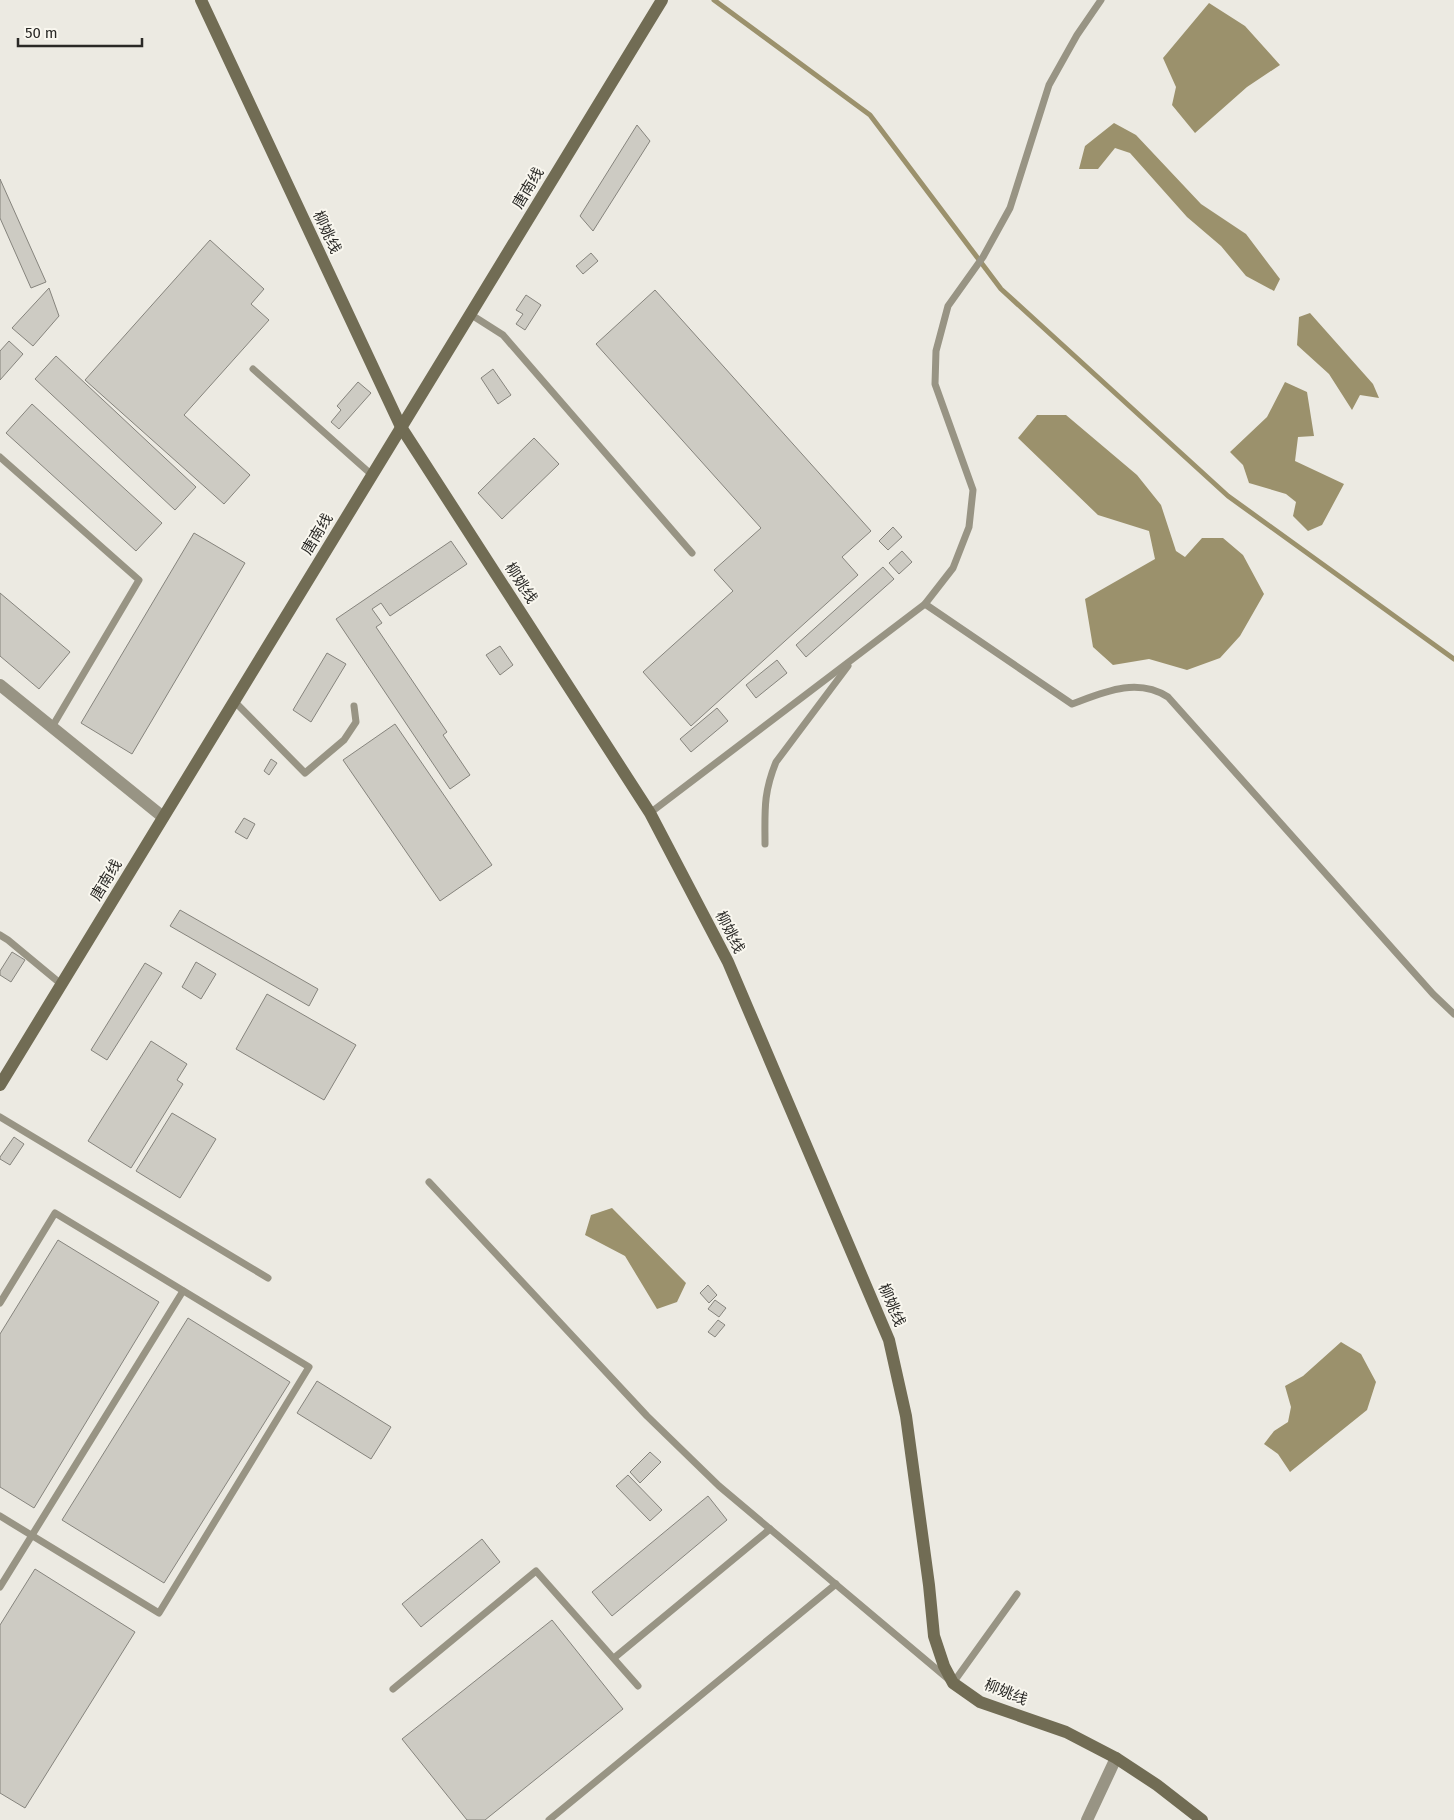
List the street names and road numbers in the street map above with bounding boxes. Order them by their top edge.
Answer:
street label: 唐南线 [509,164,547,212]
street label: 柳姚线 [309,208,345,256]
street label: 唐南线 [298,510,336,558]
street label: 柳姚线 [501,559,541,607]
street label: 唐南线 [87,856,125,904]
street label: 柳姚线 [712,908,748,956]
street label: 柳姚线 [875,1281,909,1329]
street label: 柳姚线 [982,1675,1030,1709]

